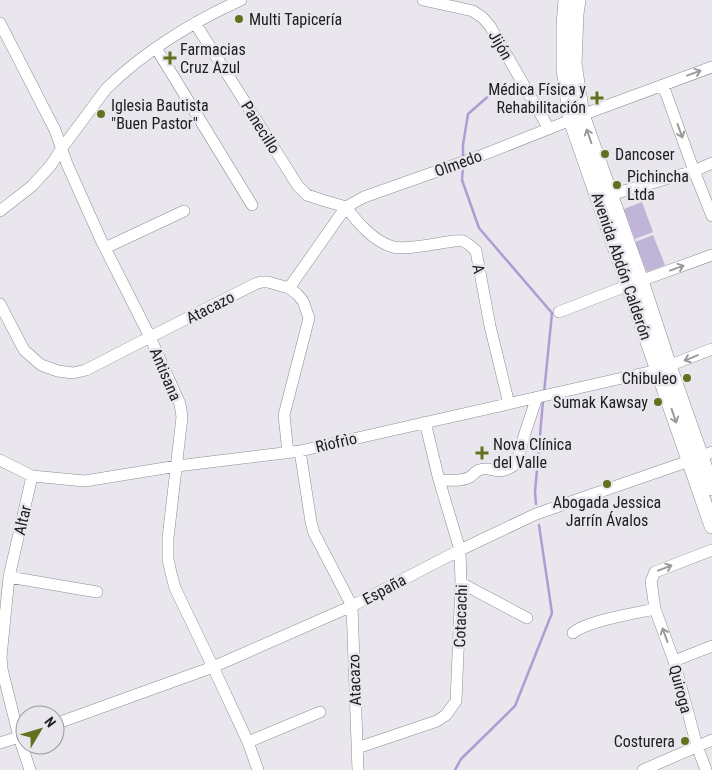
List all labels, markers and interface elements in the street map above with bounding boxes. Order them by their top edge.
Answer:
place label: Multi Tapicería [249,10,342,29]
marker: Multi Tapicería [233,13,245,25]
street label: Jijón [485,27,516,63]
place label: Farmacias Cruz Azul [180,40,246,77]
marker: Farmacias Cruz Azul [164,52,176,64]
one-way arrow [686,68,701,77]
place label: Médica Física y Rehabilitación [488,80,586,117]
marker: Médica Física y Rehabilitación [590,91,604,105]
place label: Iglesia Bautista "Buen Pastor" [111,96,209,133]
street label: Panecillo [237,98,284,157]
marker: Iglesia Bautista "Buen Pastor" [95,108,107,120]
one-way arrow [676,122,685,138]
one-way arrow [584,128,594,144]
place label: Dancoser [615,145,675,164]
street label: Olmedo [432,146,484,181]
marker: Dancoser [599,148,611,160]
place label: Pichincha Ltda [627,167,689,204]
marker: Pichincha Ltda [611,179,623,191]
street label: Avenida Abdón Calderón [587,190,656,342]
street label: A [468,263,489,275]
one-way arrow [668,263,684,272]
street label: Atacazo [183,287,237,328]
street label: Antisana [146,345,185,404]
one-way arrow [684,354,699,363]
place label: Chibuleo [622,369,677,388]
marker: Chibuleo [681,372,693,384]
place label: Sumak Kawsay [553,393,648,412]
marker: Sumak Kawsay [652,396,664,408]
one-way arrow [669,407,679,423]
street label: Riofrìo [314,429,359,456]
place label: Nova Clínica del Valle [493,435,572,472]
marker: Nova Clínica del Valle [475,446,489,460]
marker: Abogada Jessica Jarrín Ávalos [601,478,613,490]
place label: Abogada Jessica Jarrín Ávalos [553,493,661,530]
street label: Altar [10,503,35,537]
one-way arrow [657,563,672,572]
street label: España [359,570,409,609]
street label: Cotacachi [450,584,471,648]
one-way arrow [660,628,669,643]
street label: Atacazo [344,654,365,706]
street label: Quiroga [665,663,696,715]
north arrow [15,705,65,755]
text: N [41,714,59,730]
place label: Costurera [614,732,675,751]
marker: Costurera [679,735,691,747]

